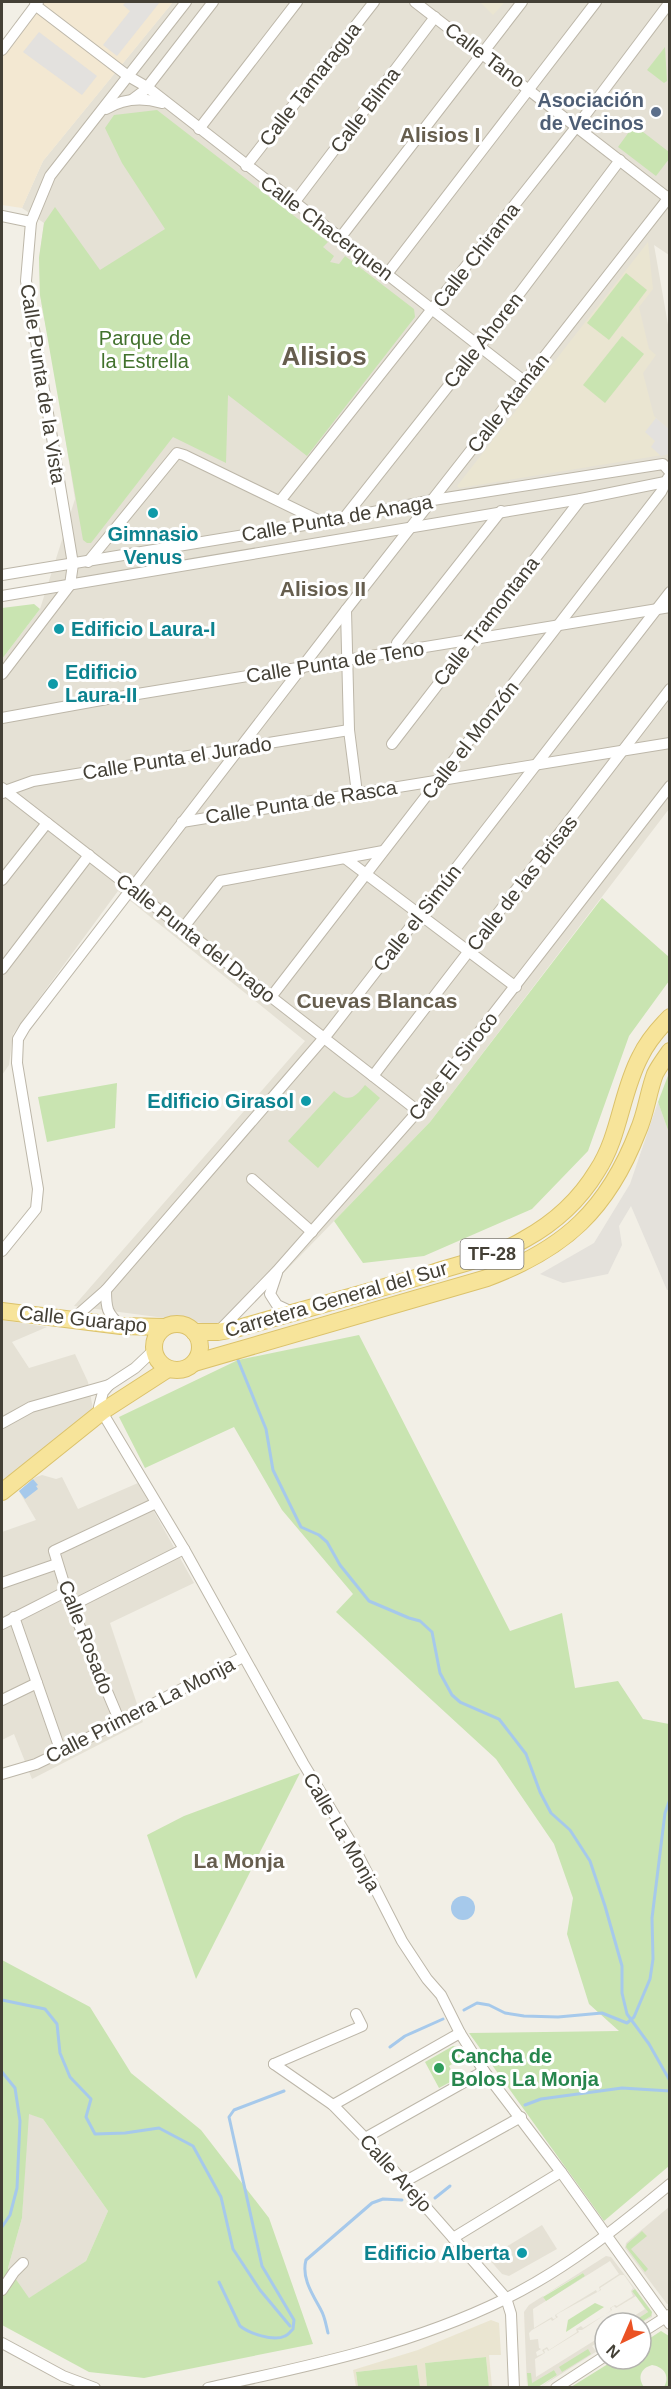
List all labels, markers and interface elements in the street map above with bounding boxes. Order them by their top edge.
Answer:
street label: Calle Tamaragua [255,17,366,150]
street label: Calle Tano [441,18,529,92]
street label: Calle Bilma [326,62,405,157]
place label: Asociación de Vecinos [537,89,644,134]
marker: Asociación de Vecinos [649,105,663,119]
district label: Alisios I [400,123,480,146]
street label: Calle Chacerquen [256,171,398,285]
street label: Calle Chirama [428,198,524,312]
street label: Calle Punta de la Vista [16,283,70,486]
street label: Calle Ahoren [439,288,527,392]
park label: Parque de la Estrella [99,327,191,372]
district label: Alisios [281,341,367,371]
street label: Calle Atamán [463,349,553,457]
street label: Calle Punta de Anaga [240,490,435,546]
marker: Gimnasio Venus [146,506,160,520]
place label: Gimnasio Venus [107,523,199,568]
street label: Calle Tramontana [429,551,544,690]
district label: Alisios II [280,577,366,600]
place label: Edificio Laura-I [71,618,215,640]
marker: Edificio Laura-I [52,622,66,636]
street label: Calle Punta de Teno [245,637,425,687]
place label: Edificio Laura-II [65,661,137,706]
marker: Edificio Laura-II [46,677,60,691]
street label: Calle el Monzón [417,677,523,803]
street label: Calle Punta el Jurado [81,732,273,784]
street label: Calle Punta de Rasca [204,776,399,828]
street label: Calle de las Brisas [462,811,582,955]
street label: Calle el Simún [369,860,465,976]
street label: Calle Punta del Drago [112,869,280,1007]
district label: Cuevas Blancas [296,989,458,1012]
street label: Calle El Siroco [404,1008,502,1124]
place label: Edificio Girasol [147,1090,294,1112]
marker: Edificio Girasol [299,1094,313,1108]
road number: TF-28 [460,1239,524,1269]
street label: Carretera General del Sur [222,1257,450,1341]
street label: Calle Guarapo [18,1301,148,1337]
street label: Calle Rosado [54,1577,118,1697]
street label: Calle Primera La Monja [42,1652,239,1767]
street label: Calle La Monja [299,1769,385,1896]
district label: La Monja [193,1849,285,1872]
place label: Cancha de Bolos La Monja [451,2045,600,2090]
marker: Cancha de Bolos La Monja [432,2061,446,2075]
street label: Calle Arejo [355,2130,437,2216]
place label: Edificio Alberta [364,2242,511,2264]
marker: Edificio Alberta [515,2246,529,2260]
north arrow [593,2311,653,2371]
text: N [603,2341,623,2362]

